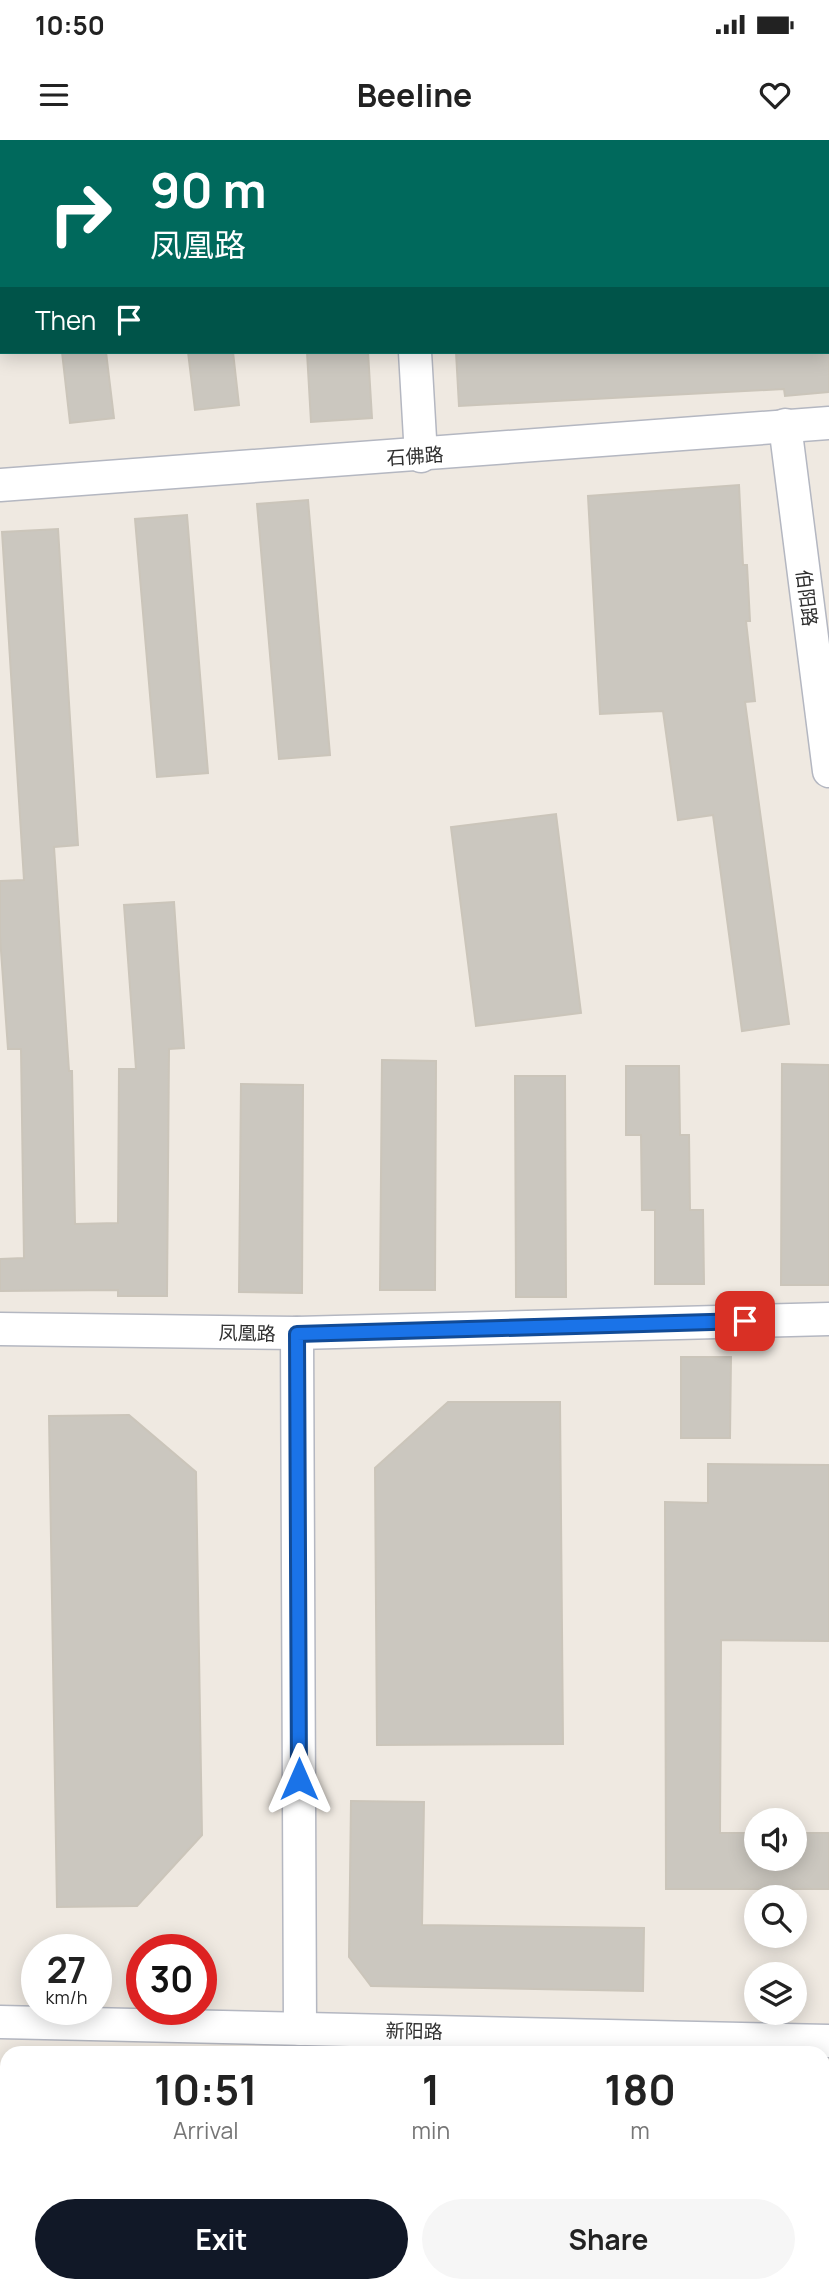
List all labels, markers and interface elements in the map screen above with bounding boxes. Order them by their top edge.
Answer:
text: 10:50 [35,7,105,43]
text: Beeline [357,73,472,117]
icon: menu [35,76,73,114]
icon: heart [756,76,794,114]
text: 90 m [150,156,267,223]
icon: right [35,168,126,259]
text: 凤凰路 [150,223,246,267]
icon: arrive [110,301,148,339]
text: Then [35,302,96,338]
street label: 石佛路 [386,441,444,471]
street label: 伯阳路 [791,568,823,628]
pin [715,1291,775,1351]
icon: arrive [726,1302,764,1340]
street label: 凤凰路 [218,1320,276,1346]
position arrow [262,1742,336,1816]
map controls [744,1808,807,2025]
button: sound [744,1808,807,1871]
button: search [744,1885,807,1948]
speed limit sign: 30 [126,1934,217,2025]
text: 27 [47,1946,86,1994]
button: layers [744,1962,807,2025]
text: km/h [46,1985,87,2009]
street label: 新阳路 [385,2018,443,2044]
text: 10:51 [154,2060,258,2118]
text: 1 [422,2060,440,2118]
text: 180 [604,2060,676,2118]
text: Arrival [173,2114,239,2146]
text: min [412,2114,450,2146]
text: m [630,2114,650,2146]
button: Exit [35,2199,408,2279]
button: Share [422,2199,795,2279]

